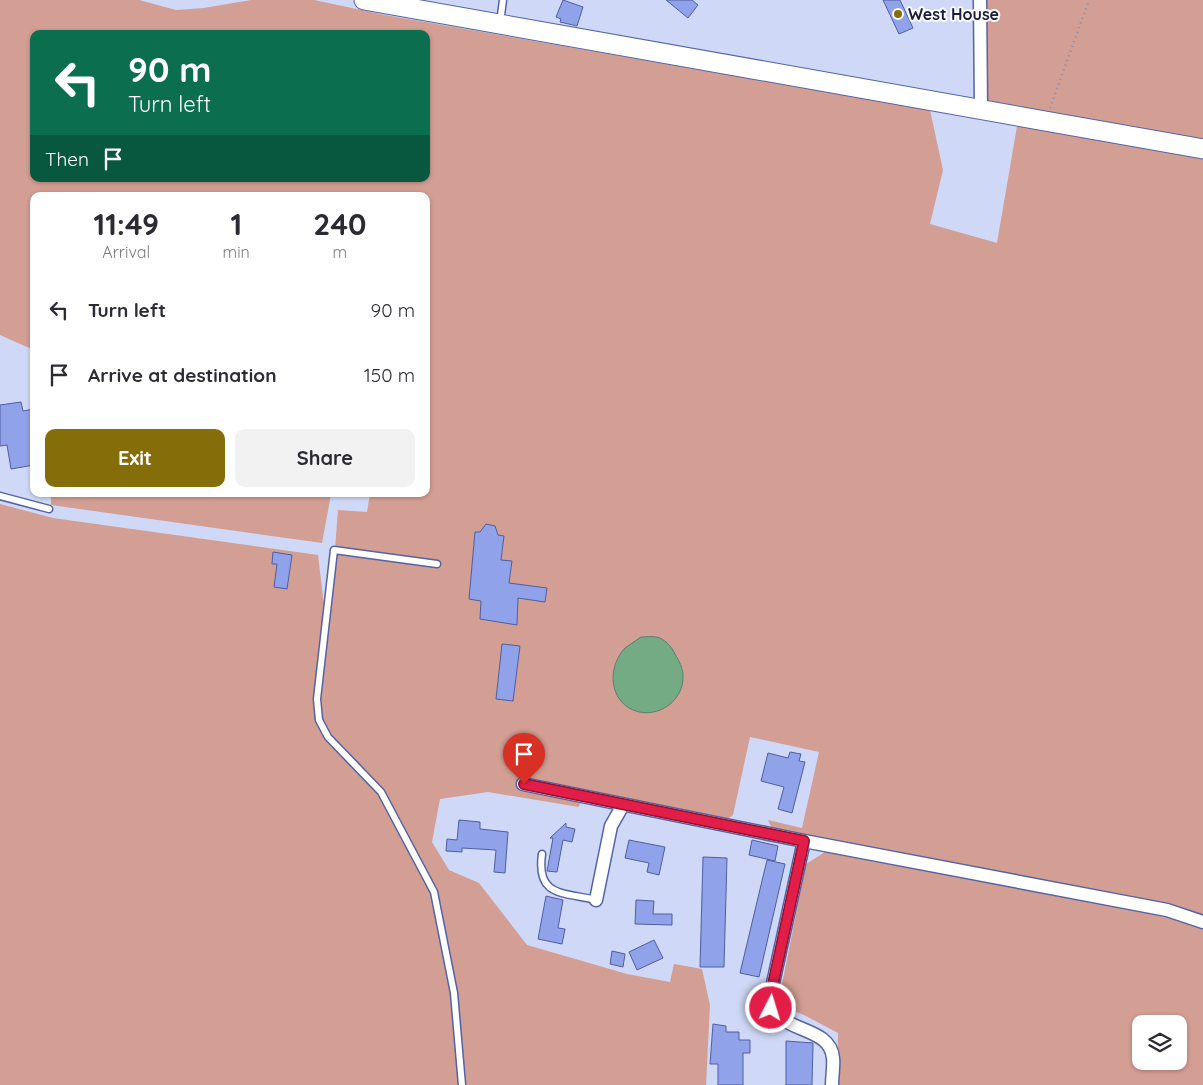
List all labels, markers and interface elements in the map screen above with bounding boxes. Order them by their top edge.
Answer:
place label: West House [908,4,999,24]
marker: West House [892,8,904,20]
text: 90 m [128,47,211,91]
icon: left [45,50,110,115]
text: Turn left [128,90,211,118]
icon: arrive [99,145,127,173]
text: Then [45,147,89,171]
text: 11:49 [93,205,159,243]
text: 1 [230,205,242,243]
text: 240 [313,205,366,243]
text: Arrival [102,242,150,262]
text: min [223,242,250,262]
text: m [333,242,347,262]
icon: left [45,296,73,324]
text: Turn left [88,298,166,322]
text: 90 m [371,298,415,322]
icon: arrive [45,361,73,389]
text: Arrive at destination [88,363,277,387]
text: 150 m [364,363,415,387]
button: Exit [45,429,225,487]
button: Share [235,429,415,487]
pin [503,733,545,784]
icon: arrive [510,740,538,768]
position arrow [744,981,796,1033]
map controls [1132,1015,1187,1070]
button: layers [1132,1015,1187,1070]

